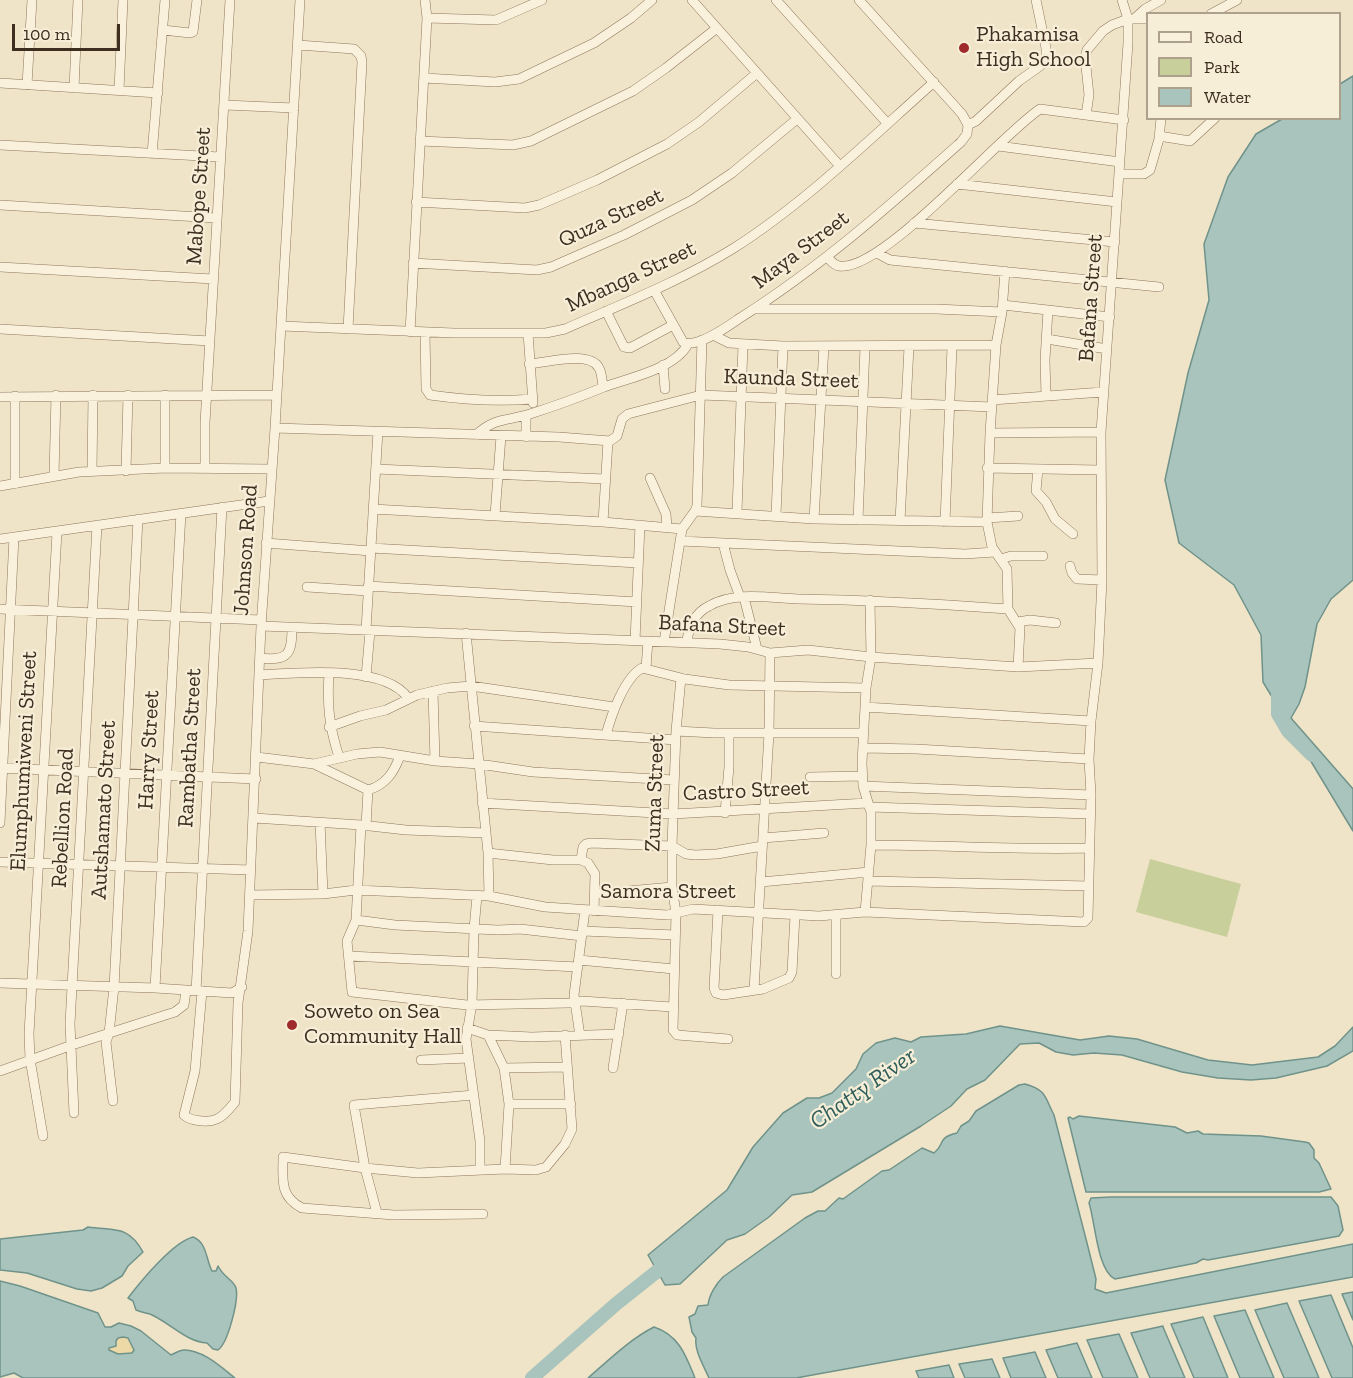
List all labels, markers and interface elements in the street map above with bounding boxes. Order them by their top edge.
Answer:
scale bar [15,12,123,50]
legend [1146,12,1341,120]
place label: Phakamisa High School [976,22,1091,74]
text: 100 m [23,23,70,45]
text: Road [1204,26,1243,48]
marker: Phakamisa High School [957,41,971,55]
text: Park [1204,56,1240,78]
text: Water [1204,86,1251,108]
street label: Mabope Street [181,126,217,266]
street label: Quza Street [555,182,667,254]
street label: Maya Street [747,205,855,295]
street label: Bafana Street [1073,233,1109,363]
street label: Mbanga Street [562,235,700,319]
street label: Kaunda Street [723,363,859,395]
street label: Johnson Road [228,483,264,617]
street label: Bafana Street [658,609,786,643]
street label: Elumphumiweni Street [5,650,43,872]
street label: Rambatha Street [173,668,207,828]
street label: Harry Street [133,690,165,810]
street label: Autshamato Street [86,720,122,900]
street label: Zuma Street [640,734,670,852]
street label: Rebellion Road [46,748,80,888]
street label: Castro Street [682,775,810,807]
street label: Samora Street [600,879,736,905]
place label: Soweto on Sea Community Hall [304,999,462,1050]
marker: Soweto on Sea Community Hall [285,1018,299,1032]
water label: Chatty River [805,1042,921,1136]

